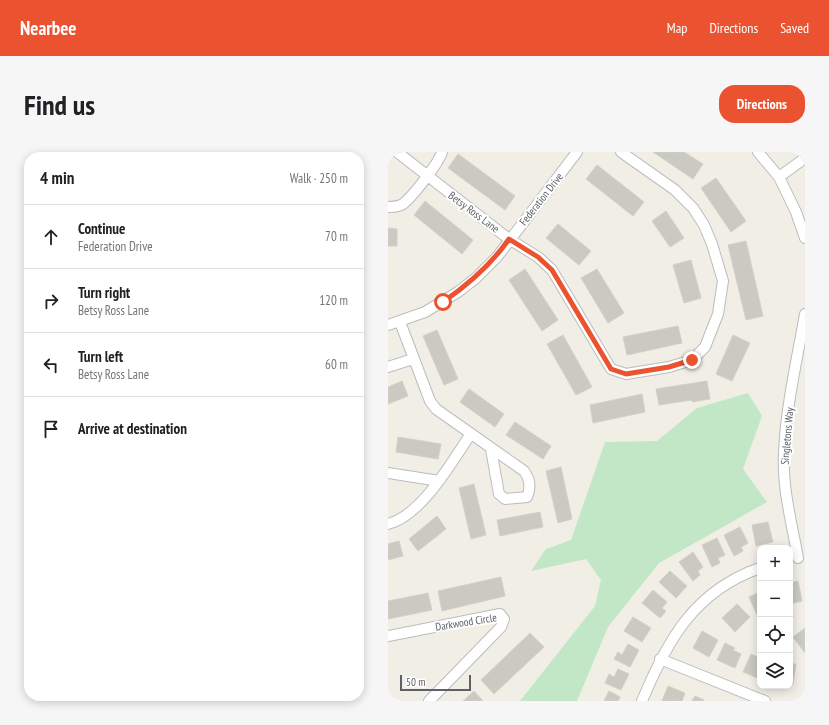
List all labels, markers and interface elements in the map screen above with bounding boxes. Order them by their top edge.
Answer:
text: Nearbee [20,16,77,40]
text: Map [667,19,687,37]
text: Directions [709,19,758,37]
text: Saved [780,19,809,37]
button: Directions [719,85,805,123]
text: Find us [24,86,95,123]
text: 4 min [40,167,74,189]
street label: Federation Drive [516,169,566,228]
text: Walk · 250 m [290,170,348,187]
street label: Betsy Ross Lane [446,188,503,236]
text: Continue [78,219,125,238]
icon: ahead [40,226,62,248]
text: 70 m [325,228,348,245]
text: Federation Drive [78,238,153,255]
text: Turn right [78,283,130,302]
icon: right [40,290,62,312]
text: 120 m [319,292,348,309]
route start [434,293,452,311]
text: Betsy Ross Lane [78,302,149,319]
text: Turn left [78,347,123,366]
route end [683,351,701,369]
icon: left [40,354,62,376]
text: 60 m [325,356,348,373]
text: Betsy Ross Lane [78,366,149,383]
street label: Singletons Way [778,406,797,465]
icon: arrive [40,418,62,440]
text: Arrive at destination [78,419,187,438]
map controls [757,545,793,689]
button: + [757,545,793,581]
button: − [757,581,793,617]
street label: Darkwood Circle [434,610,498,634]
button: locate [757,617,793,653]
button: layers [757,653,793,689]
scale bar [400,673,471,692]
text: 50 m [406,675,425,689]

